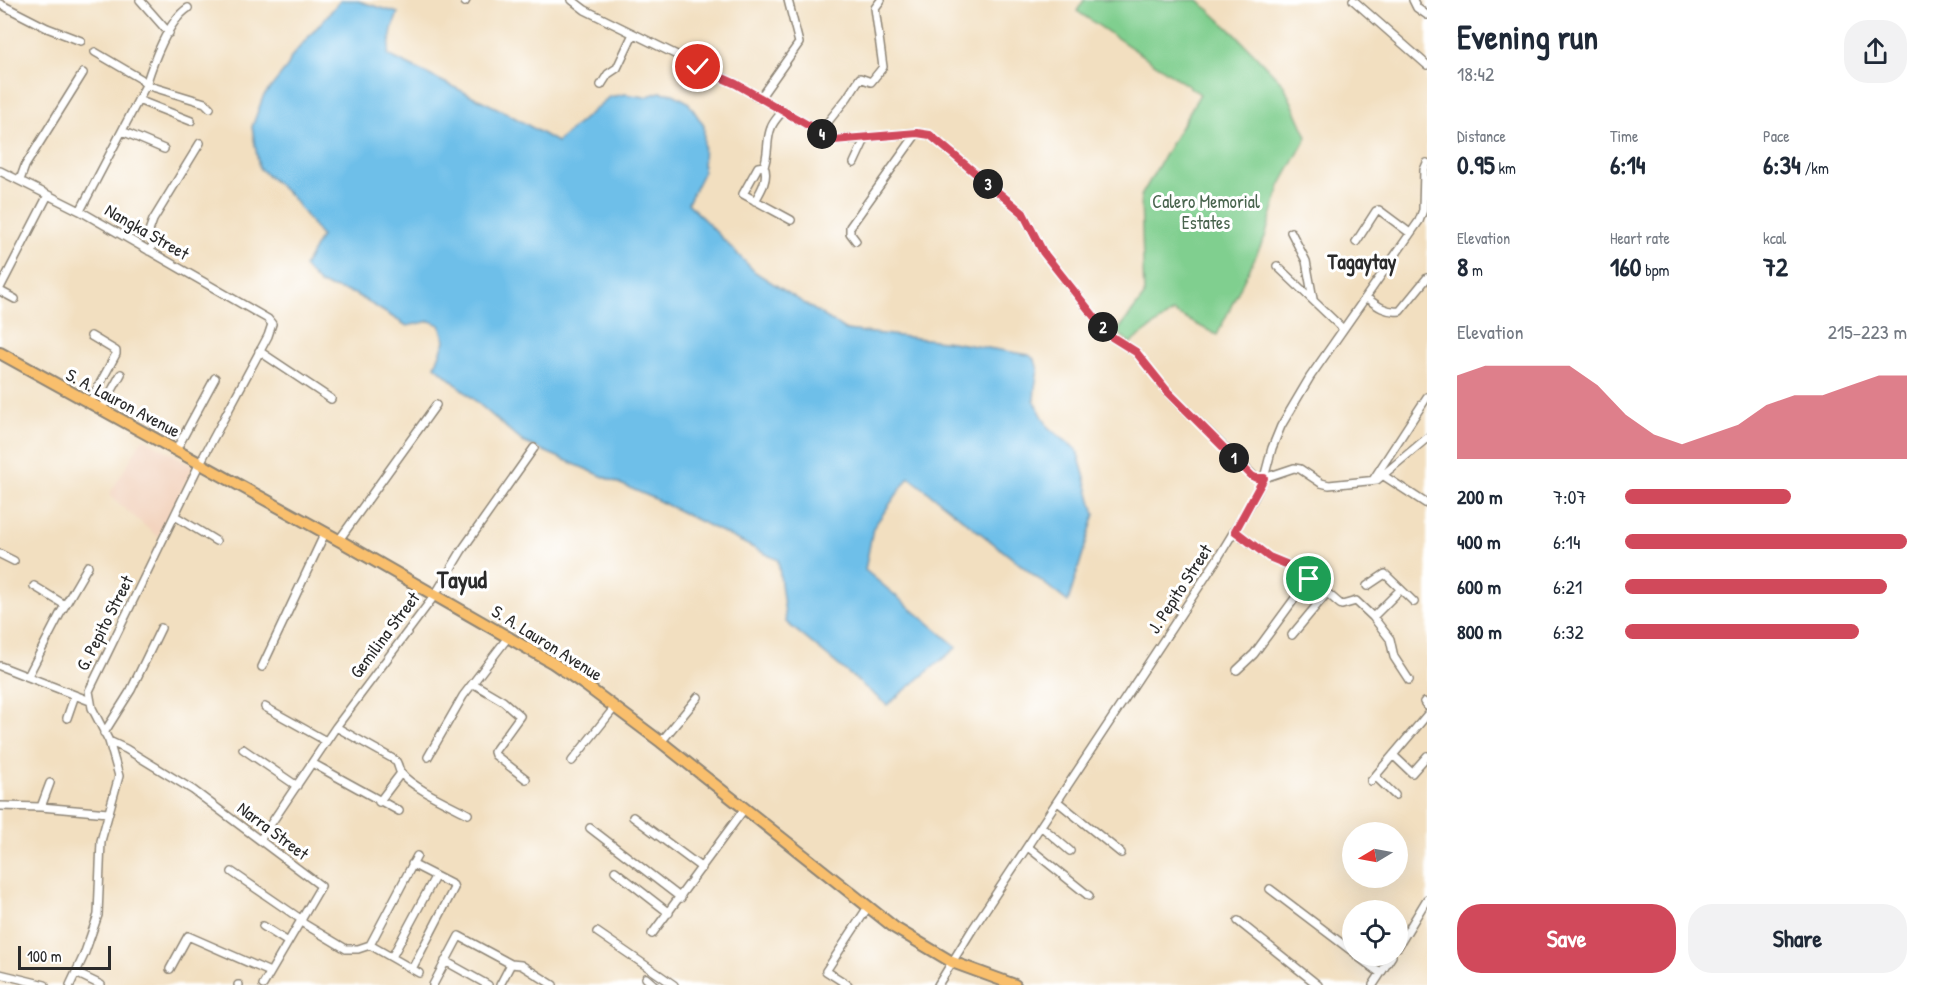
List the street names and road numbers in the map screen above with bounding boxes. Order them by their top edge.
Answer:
street label: Nangka Street [101,197,195,266]
street label: S. A. Lauron Avenue [62,362,185,443]
street label: J. Pepito Street [1141,539,1218,638]
street label: G. Pepito Street [70,570,140,675]
street label: Gemilina Street [344,586,426,683]
street label: S. A. Lauron Avenue [487,599,607,687]
street label: Narra Street [232,795,315,866]

